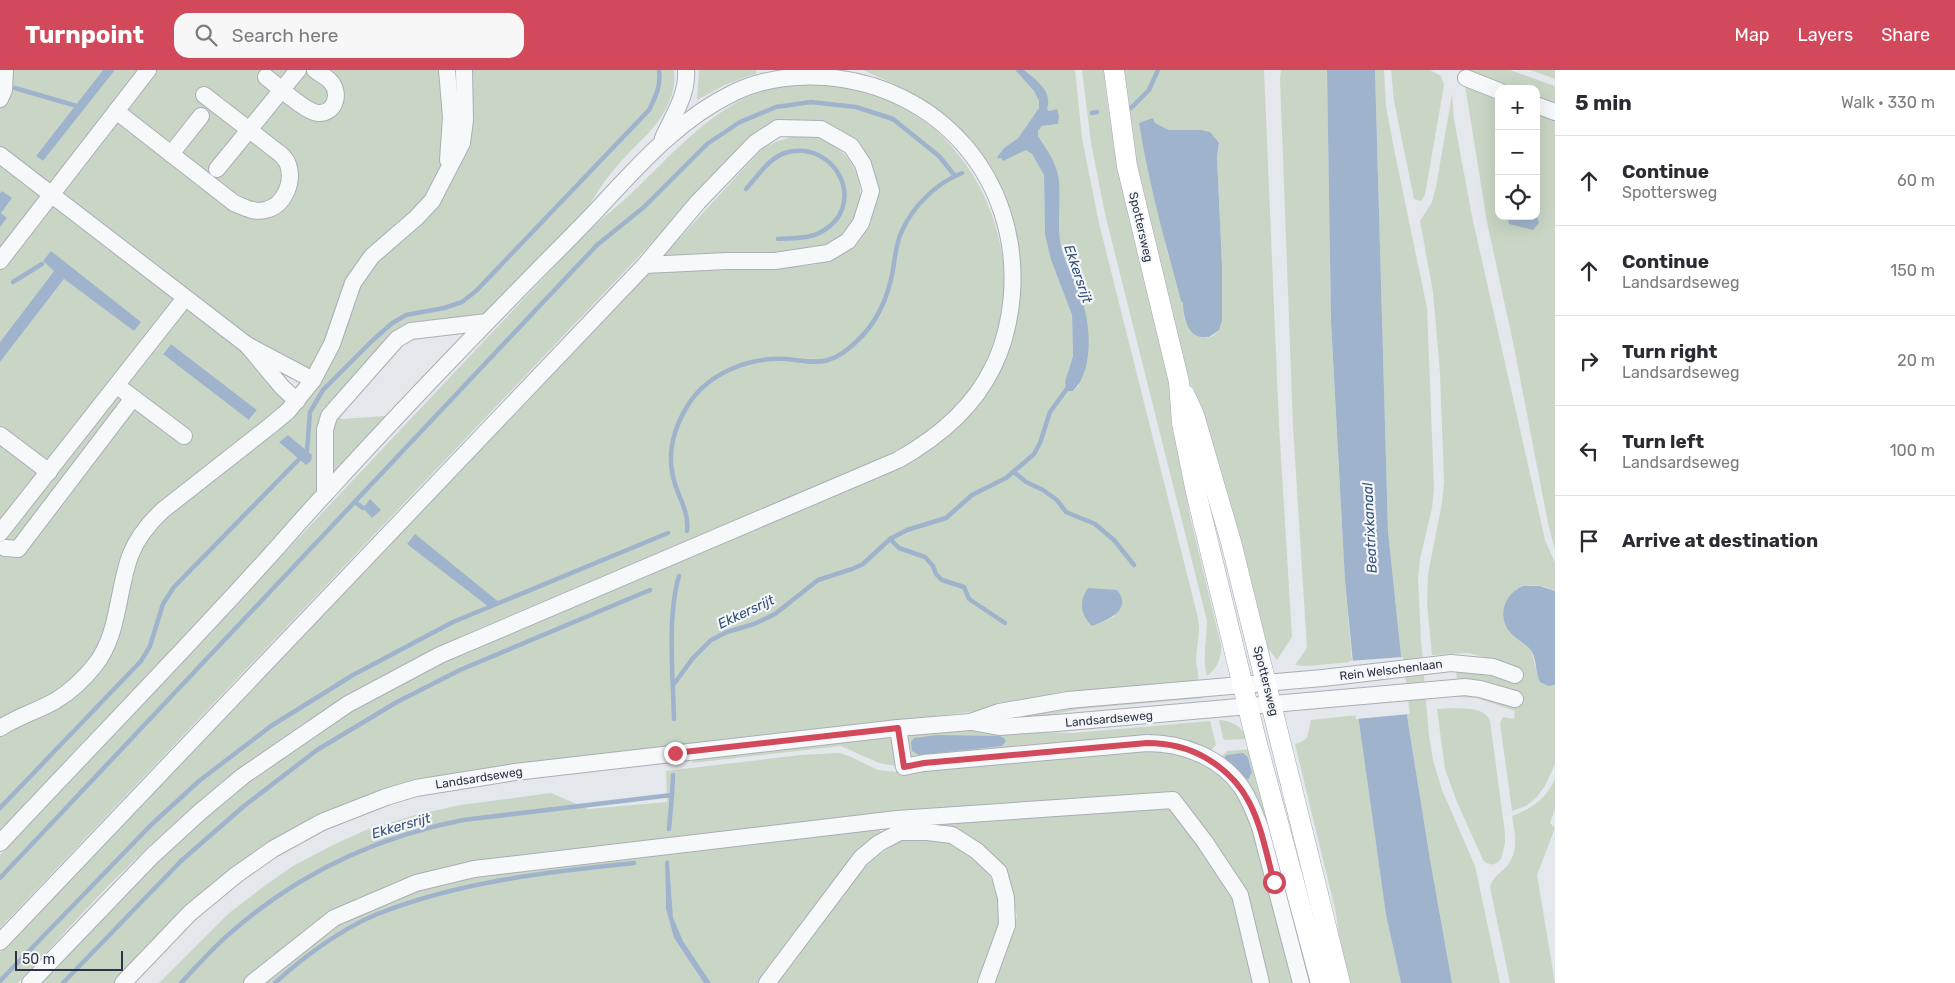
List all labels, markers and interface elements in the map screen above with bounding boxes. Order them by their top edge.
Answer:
search box [174,13,524,58]
text: Turnpoint [25,21,144,49]
icon: search [192,21,220,49]
text: Search here [232,24,338,47]
text: Map [1735,24,1770,46]
text: Layers [1798,24,1853,46]
text: Share [1881,24,1930,46]
map controls [1495,85,1540,220]
button: + [1495,85,1540,130]
text: 5 min [1575,90,1632,115]
text: Walk · 330 m [1841,93,1935,112]
button: − [1495,130,1540,175]
text: Continue [1622,160,1709,183]
icon: ahead [1575,167,1603,195]
text: 60 m [1897,171,1935,190]
button: locate [1495,175,1540,220]
text: Spottersweg [1622,183,1717,202]
street label: Spottersweg [1126,191,1156,263]
water label: Ekkersrijt [1060,243,1096,306]
text: Continue [1622,250,1709,273]
icon: ahead [1575,257,1603,285]
text: 150 m [1890,261,1935,280]
text: Landsardseweg [1622,273,1740,292]
text: Turn right [1622,340,1717,363]
icon: right [1575,347,1603,375]
text: 20 m [1897,351,1935,370]
text: Landsardseweg [1622,363,1740,382]
text: Turn left [1622,430,1704,453]
icon: left [1575,437,1603,465]
text: 100 m [1890,441,1935,460]
text: Landsardseweg [1622,453,1740,472]
water label: Beatrixkanaal [1359,482,1381,574]
icon: arrive [1575,527,1603,555]
text: Arrive at destination [1622,529,1818,552]
water label: Ekkersrijt [715,591,778,633]
street label: Spottersweg [1251,645,1281,717]
street label: Rein Welschenlaan [1339,657,1443,683]
street label: Landsardseweg [1064,708,1154,730]
route end [664,742,687,765]
street label: Landsardseweg [434,764,524,792]
water label: Ekkersrijt [370,809,433,843]
route start [1263,871,1286,894]
scale bar [15,948,122,971]
text: 50 m [22,951,55,968]

